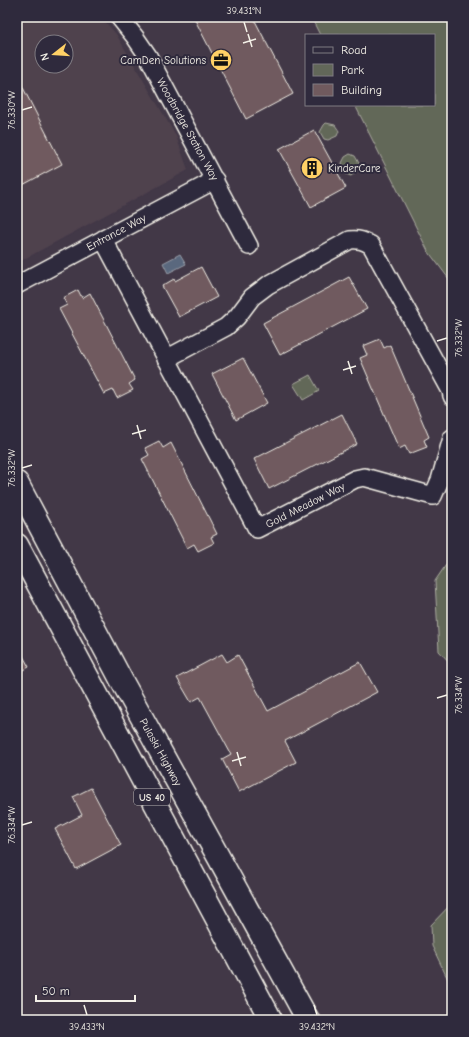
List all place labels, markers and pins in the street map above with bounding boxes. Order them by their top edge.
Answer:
office icon: CamDen Solutions [208,47,234,73]
place label: CamDen Solutions [120,54,206,67]
building icon: KinderCare [299,155,325,181]
place label: KinderCare [328,162,381,175]

